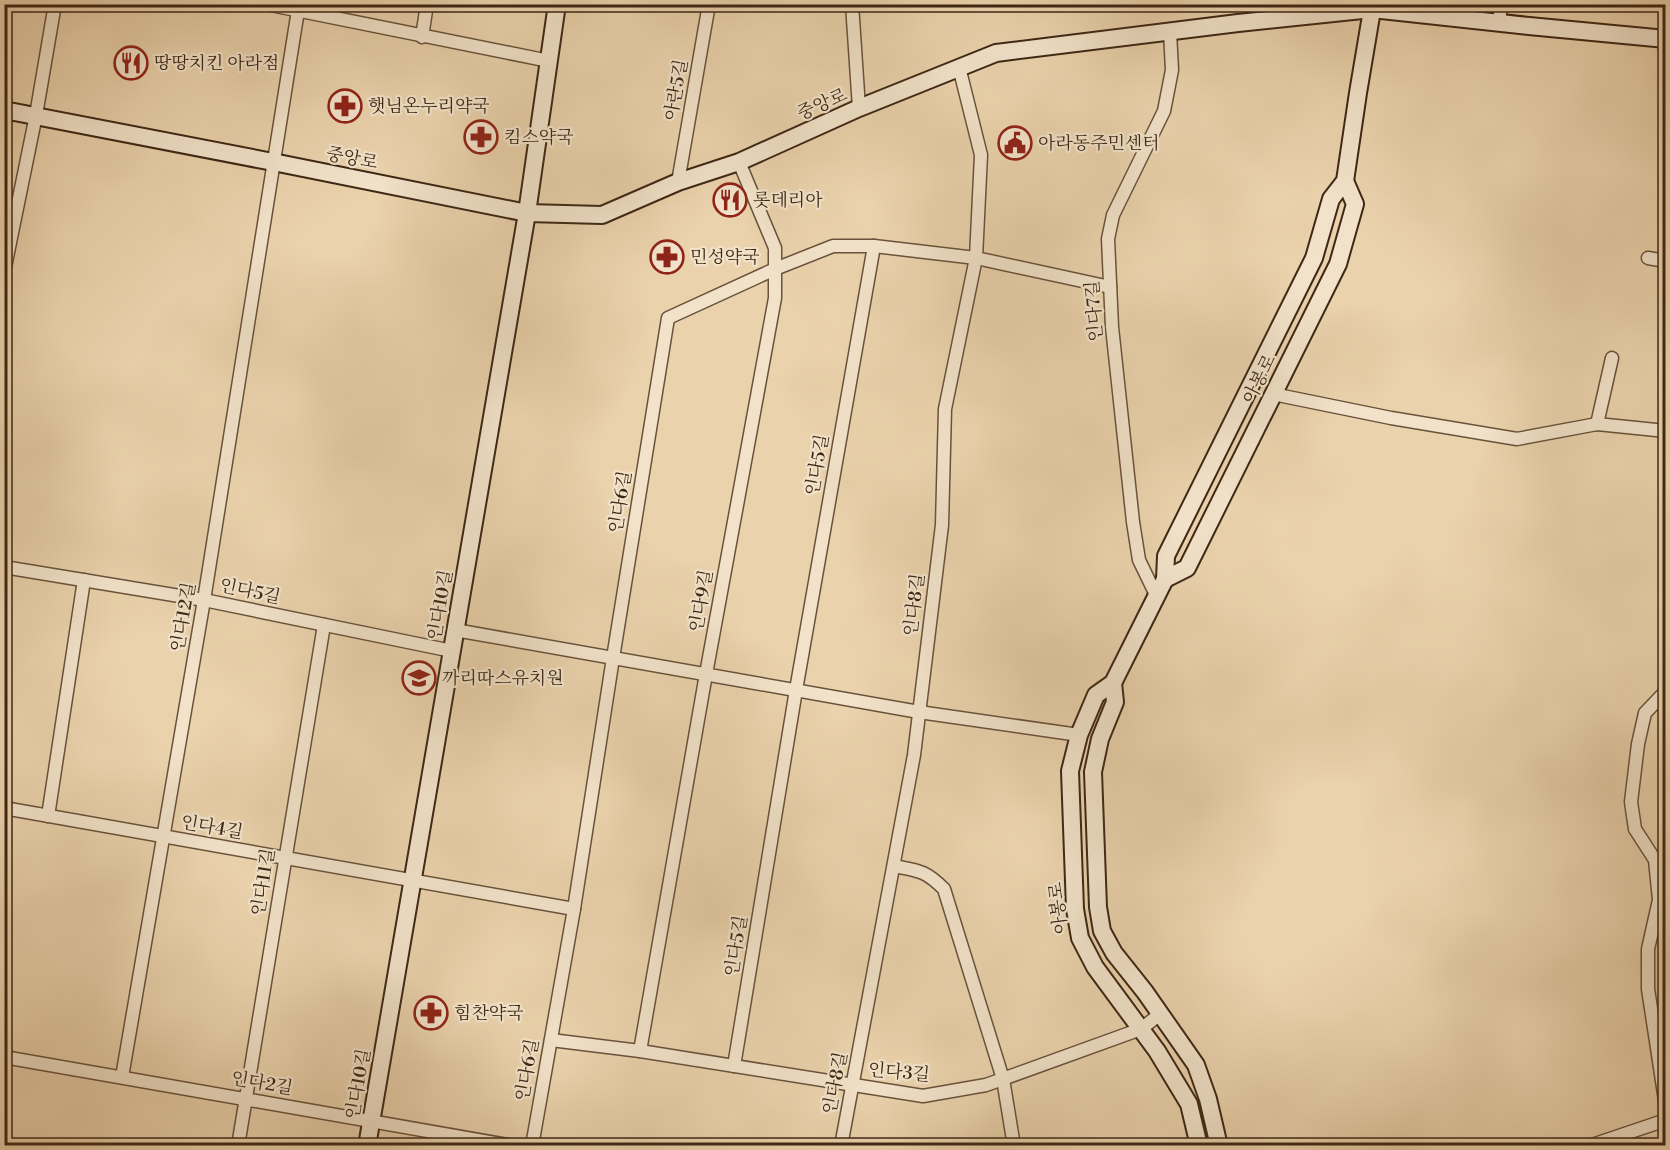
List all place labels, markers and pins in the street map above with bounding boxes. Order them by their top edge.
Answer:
restaurant icon: 땅땅치킨 아라점 [113,45,149,81]
place label: 땅땅치킨 아라점 [154,52,279,75]
pharmacy icon: 햇님온누리약국 [327,88,363,124]
place label: 햇님온누리약국 [368,95,490,118]
pharmacy icon: 킴스약국 [463,119,499,155]
public building icon: 아라동주민센터 [997,125,1033,161]
place label: 킴스약국 [504,126,574,149]
place label: 아라동주민센터 [1038,132,1160,155]
restaurant icon: 롯데리아 [712,182,748,218]
place label: 롯데리아 [753,189,823,212]
pharmacy icon: 민성약국 [649,239,685,275]
place label: 민성약국 [690,246,760,269]
school or university icon: 까리따스유치원 [401,660,437,696]
place label: 까리따스유치원 [442,667,564,690]
pharmacy icon: 힘찬약국 [413,995,449,1031]
place label: 힘찬약국 [454,1002,524,1025]

